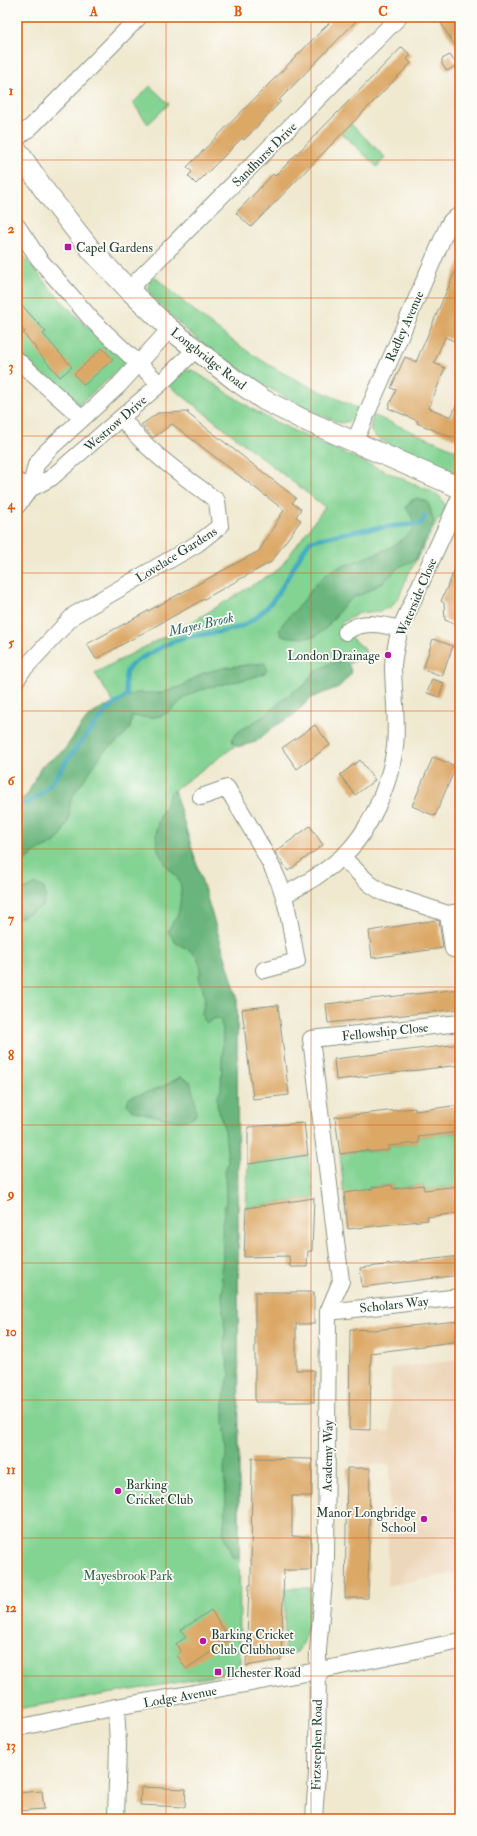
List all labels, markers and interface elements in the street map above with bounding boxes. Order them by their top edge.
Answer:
text: A [89,4,99,20]
text: B [234,4,242,20]
text: C [378,4,388,20]
text: 1 [9,83,14,99]
street label: Sandhurst Drive [229,119,301,190]
text: 2 [8,221,15,237]
place label: Capel Gardens [76,240,153,257]
marker: Capel Gardens [63,242,73,252]
street label: Radley Avenue [382,288,429,365]
street label: Longbridge Road [167,324,250,394]
text: 3 [9,359,14,375]
street label: Westrow Drive [80,392,151,456]
text: 4 [6,497,15,513]
street label: Lovelace Gardens [133,523,221,586]
street label: Waterside Close [393,555,441,640]
water label: Mayes Brook [166,609,236,640]
text: 5 [8,635,14,651]
place label: London Drainage [287,648,381,664]
marker: London Drainage [383,650,393,660]
text: 6 [8,773,16,789]
text: 7 [8,911,15,927]
street label: Fellowship Close [341,1019,430,1045]
text: 8 [8,1048,14,1064]
text: 9 [6,1186,15,1202]
street label: Scholars Way [359,1293,430,1318]
text: 10 [5,1324,17,1340]
street label: Academy Way [319,1420,338,1493]
text: 11 [6,1462,16,1478]
place label: Barking Cricket Club [126,1477,193,1508]
marker: Barking Cricket Club [113,1486,123,1496]
place label: Manor Longbridge School [316,1505,417,1536]
marker: Manor Longbridge School [419,1514,429,1524]
park label: Mayesbrook Park [83,1568,174,1585]
text: 12 [5,1600,17,1616]
place label: Barking Cricket Club Clubhouse [211,1627,296,1658]
marker: Barking Cricket Club Clubhouse [198,1636,208,1646]
place label: Ilchester Road [226,1665,301,1681]
marker: Ilchester Road [213,1667,223,1677]
street label: Lodge Avenue [142,1683,219,1711]
street label: Fitzstephen Road [308,1699,327,1791]
text: 13 [6,1738,16,1754]

